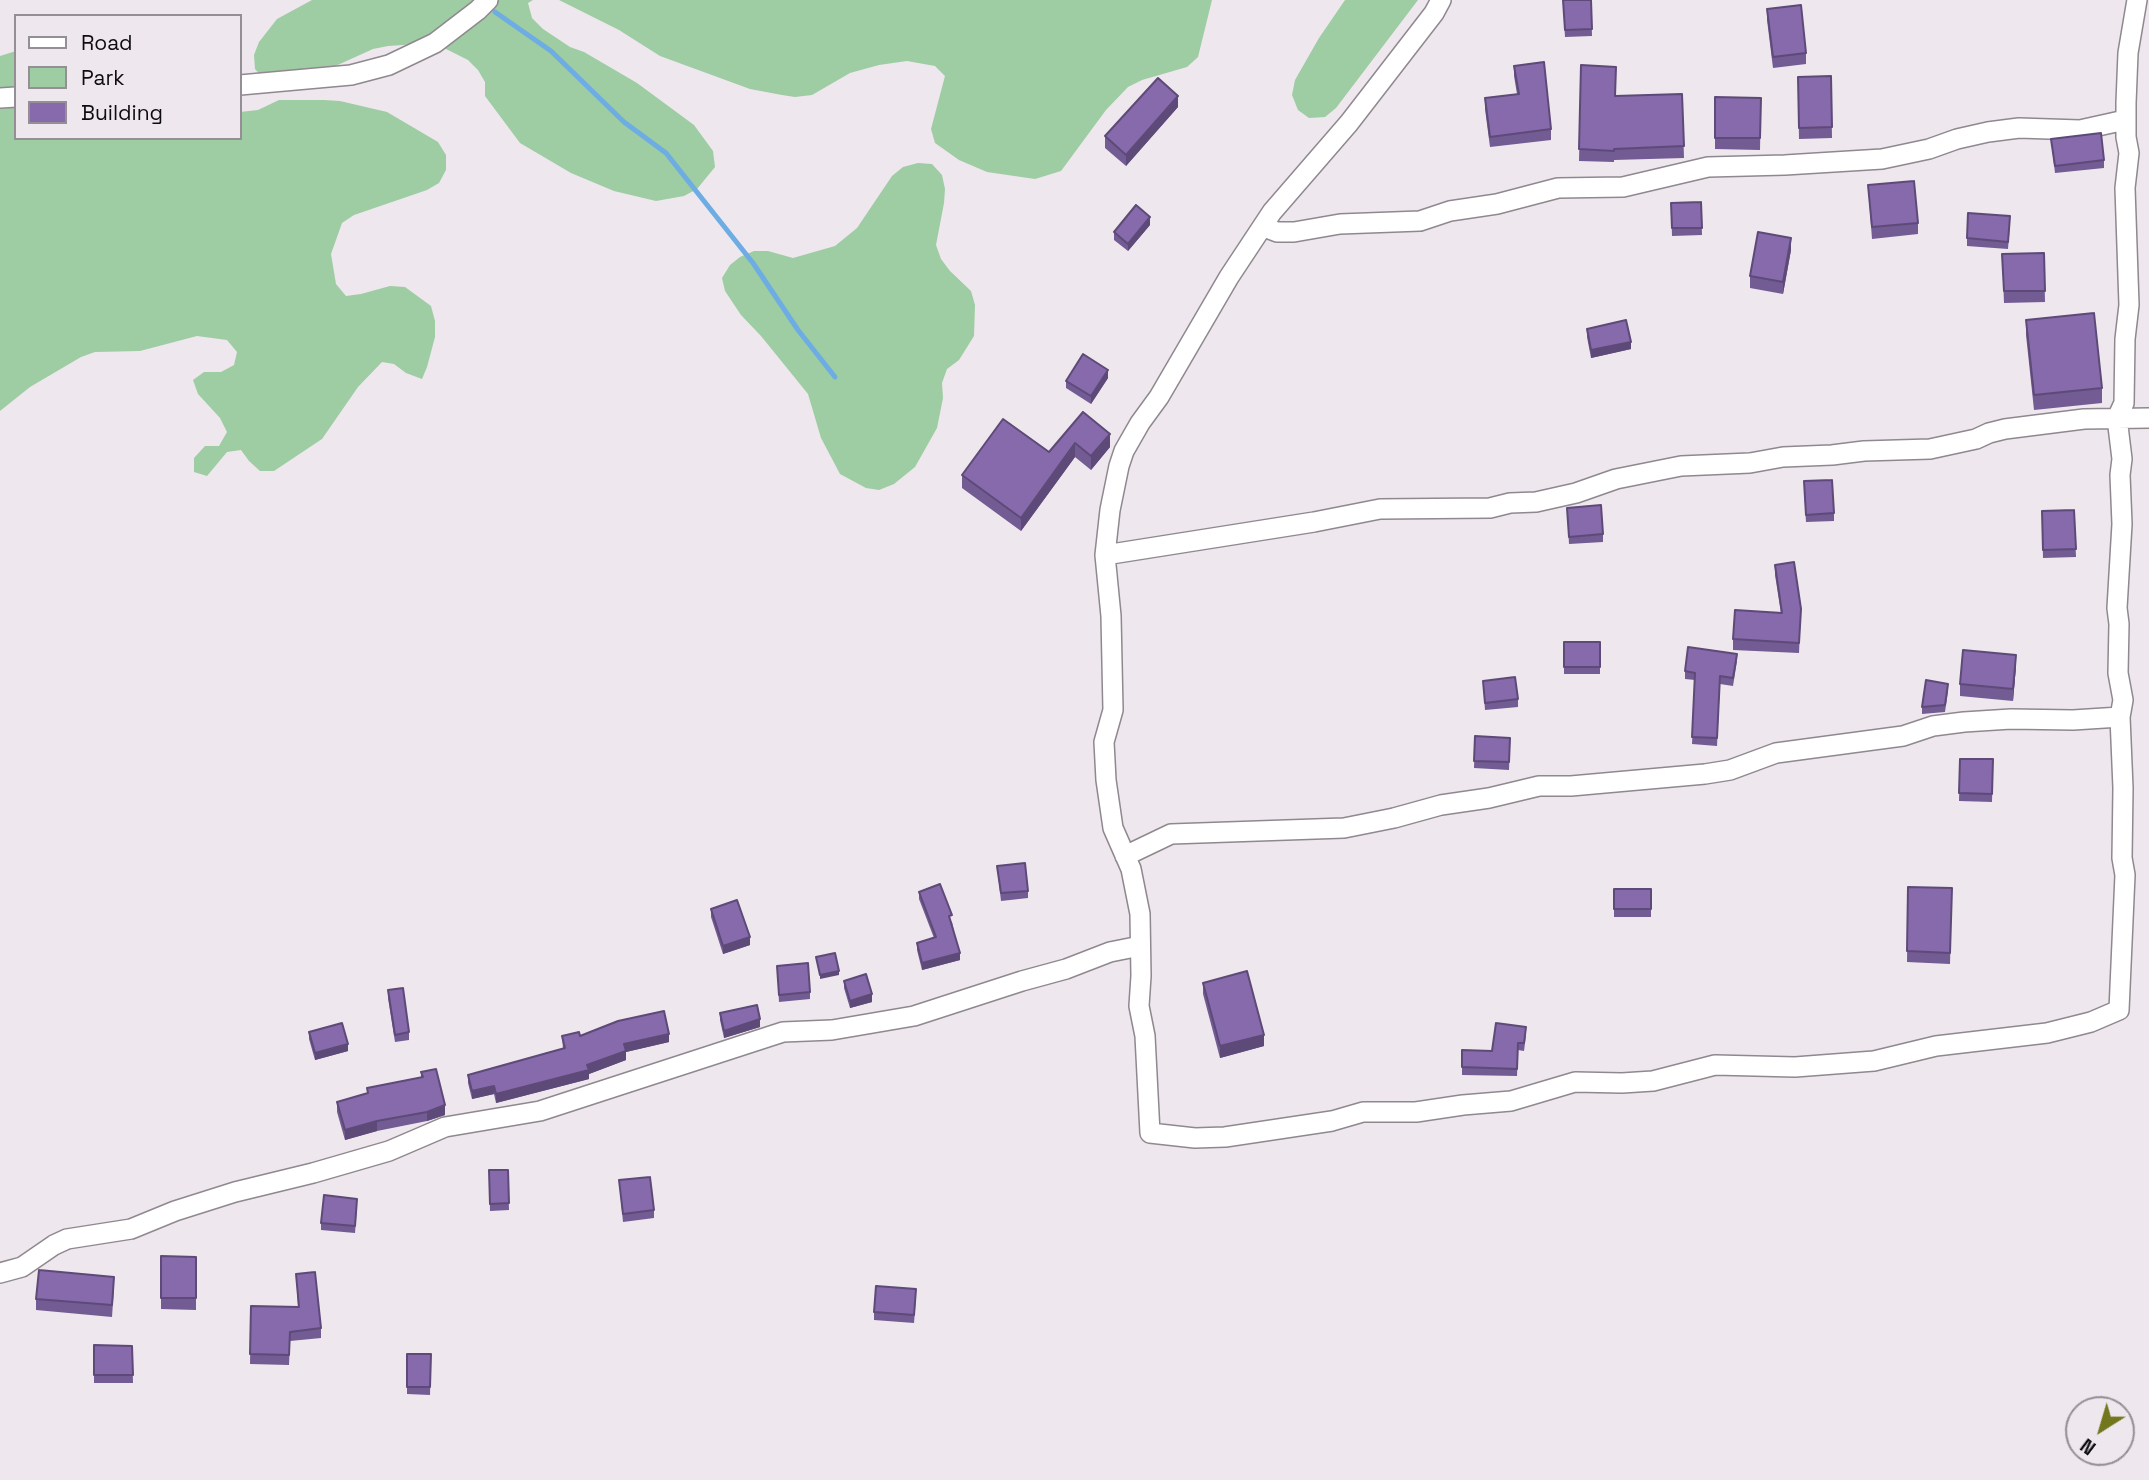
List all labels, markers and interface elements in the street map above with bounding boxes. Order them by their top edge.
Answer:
legend [14,14,242,140]
text: Road [81,29,133,56]
text: Park [81,64,125,91]
text: Building [81,99,163,126]
north arrow [2065,1396,2135,1466]
text: N [2076,1433,2101,1460]

